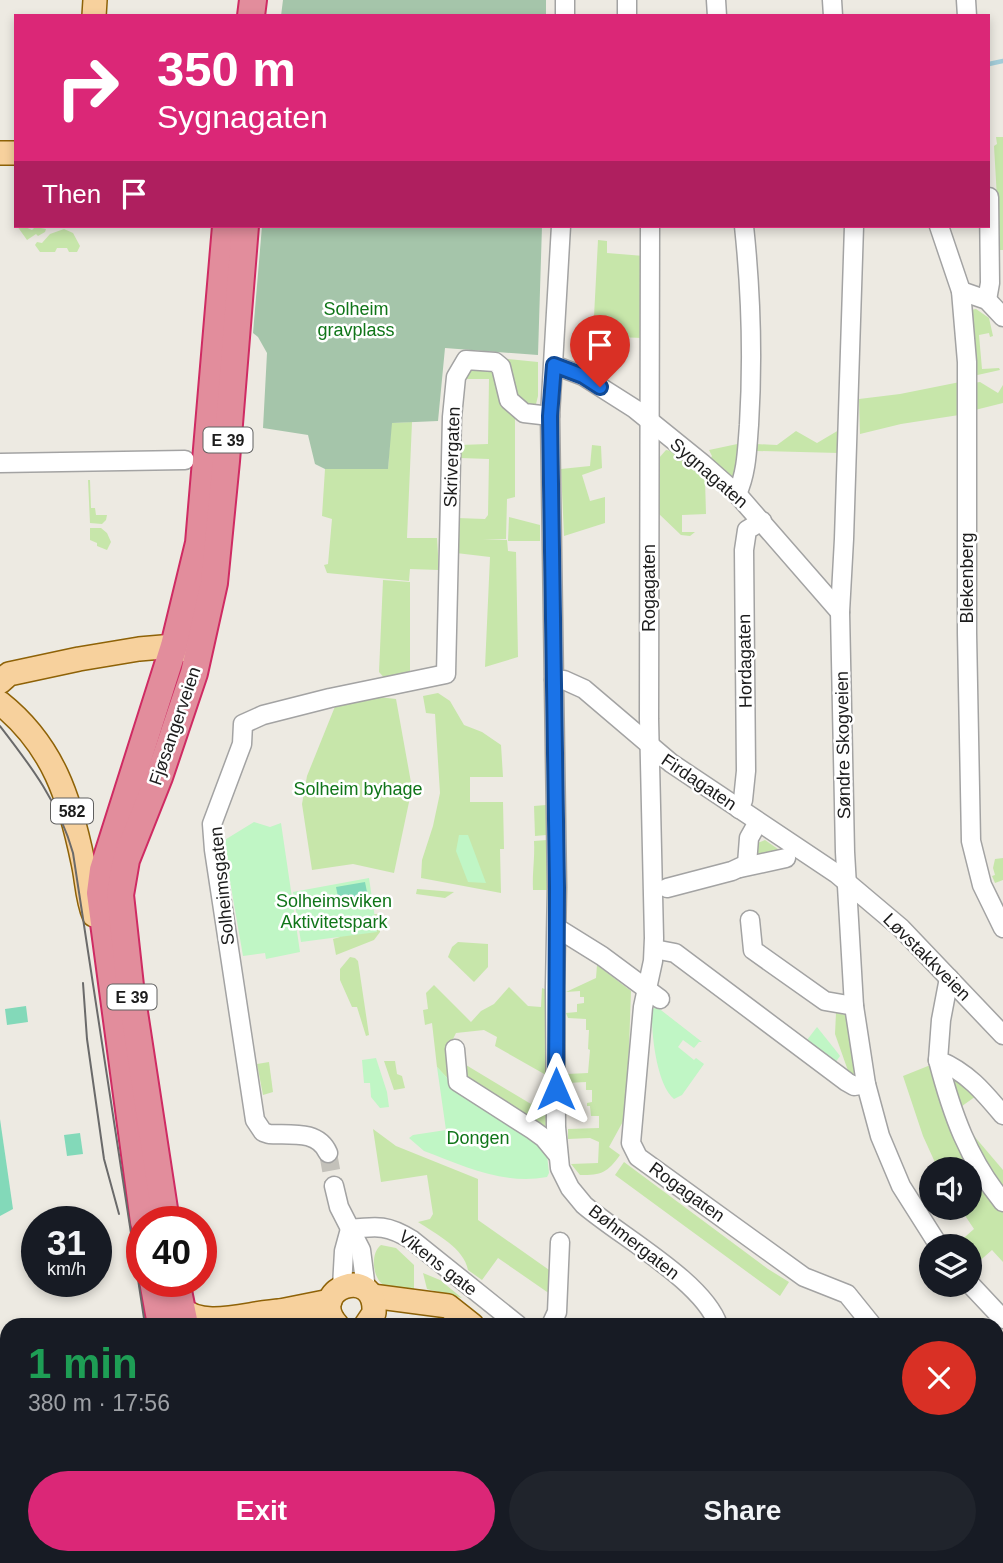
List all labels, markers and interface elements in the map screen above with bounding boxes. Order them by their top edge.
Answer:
icon: right [42,42,133,133]
text: 350 m [157,42,296,96]
text: Sygnagaten [157,99,328,135]
icon: arrive [115,175,153,213]
text: Then [42,179,101,209]
park label: Solheim gravplass [317,299,395,340]
pin [570,315,630,387]
icon: arrive [581,326,619,364]
street label: Skrivergaten [440,406,464,508]
road number: E 39 [204,428,252,452]
street label: Sygnagaten [666,434,752,512]
street label: Blekenberg [957,532,977,624]
street label: Rogagaten [639,544,659,632]
street label: Hordagaten [734,614,756,708]
street label: Fjøsangerveien [145,664,205,788]
street label: Søndre Skogveien [832,671,854,819]
street label: Firdagaten [658,750,740,814]
park label: Solheim byhage [293,779,423,799]
road number: 582 [51,798,93,824]
street label: Solheimsgaten [206,826,238,946]
park label: Solheimsviken Aktivitetspark [276,891,392,932]
street label: Løvstakkveien [879,909,975,1005]
road number: E 39 [108,984,156,1009]
position arrow [519,1052,593,1126]
park label: Dongen [446,1128,510,1148]
map controls [919,1157,982,1297]
button: sound [919,1157,982,1220]
street label: Rogagaten [645,1158,729,1226]
street label: Bøhmergaten [585,1201,683,1283]
speed limit sign: 40 [126,1206,217,1297]
text: 31 [47,1223,86,1262]
street label: Vikens gate [395,1226,481,1300]
button: layers [919,1234,982,1297]
text: km/h [47,1259,86,1279]
text: 1 min [28,1340,138,1387]
button: close [902,1341,976,1415]
text: 380 m · 17:56 [28,1390,170,1416]
button: Exit [28,1471,495,1551]
button: Share [509,1471,976,1551]

